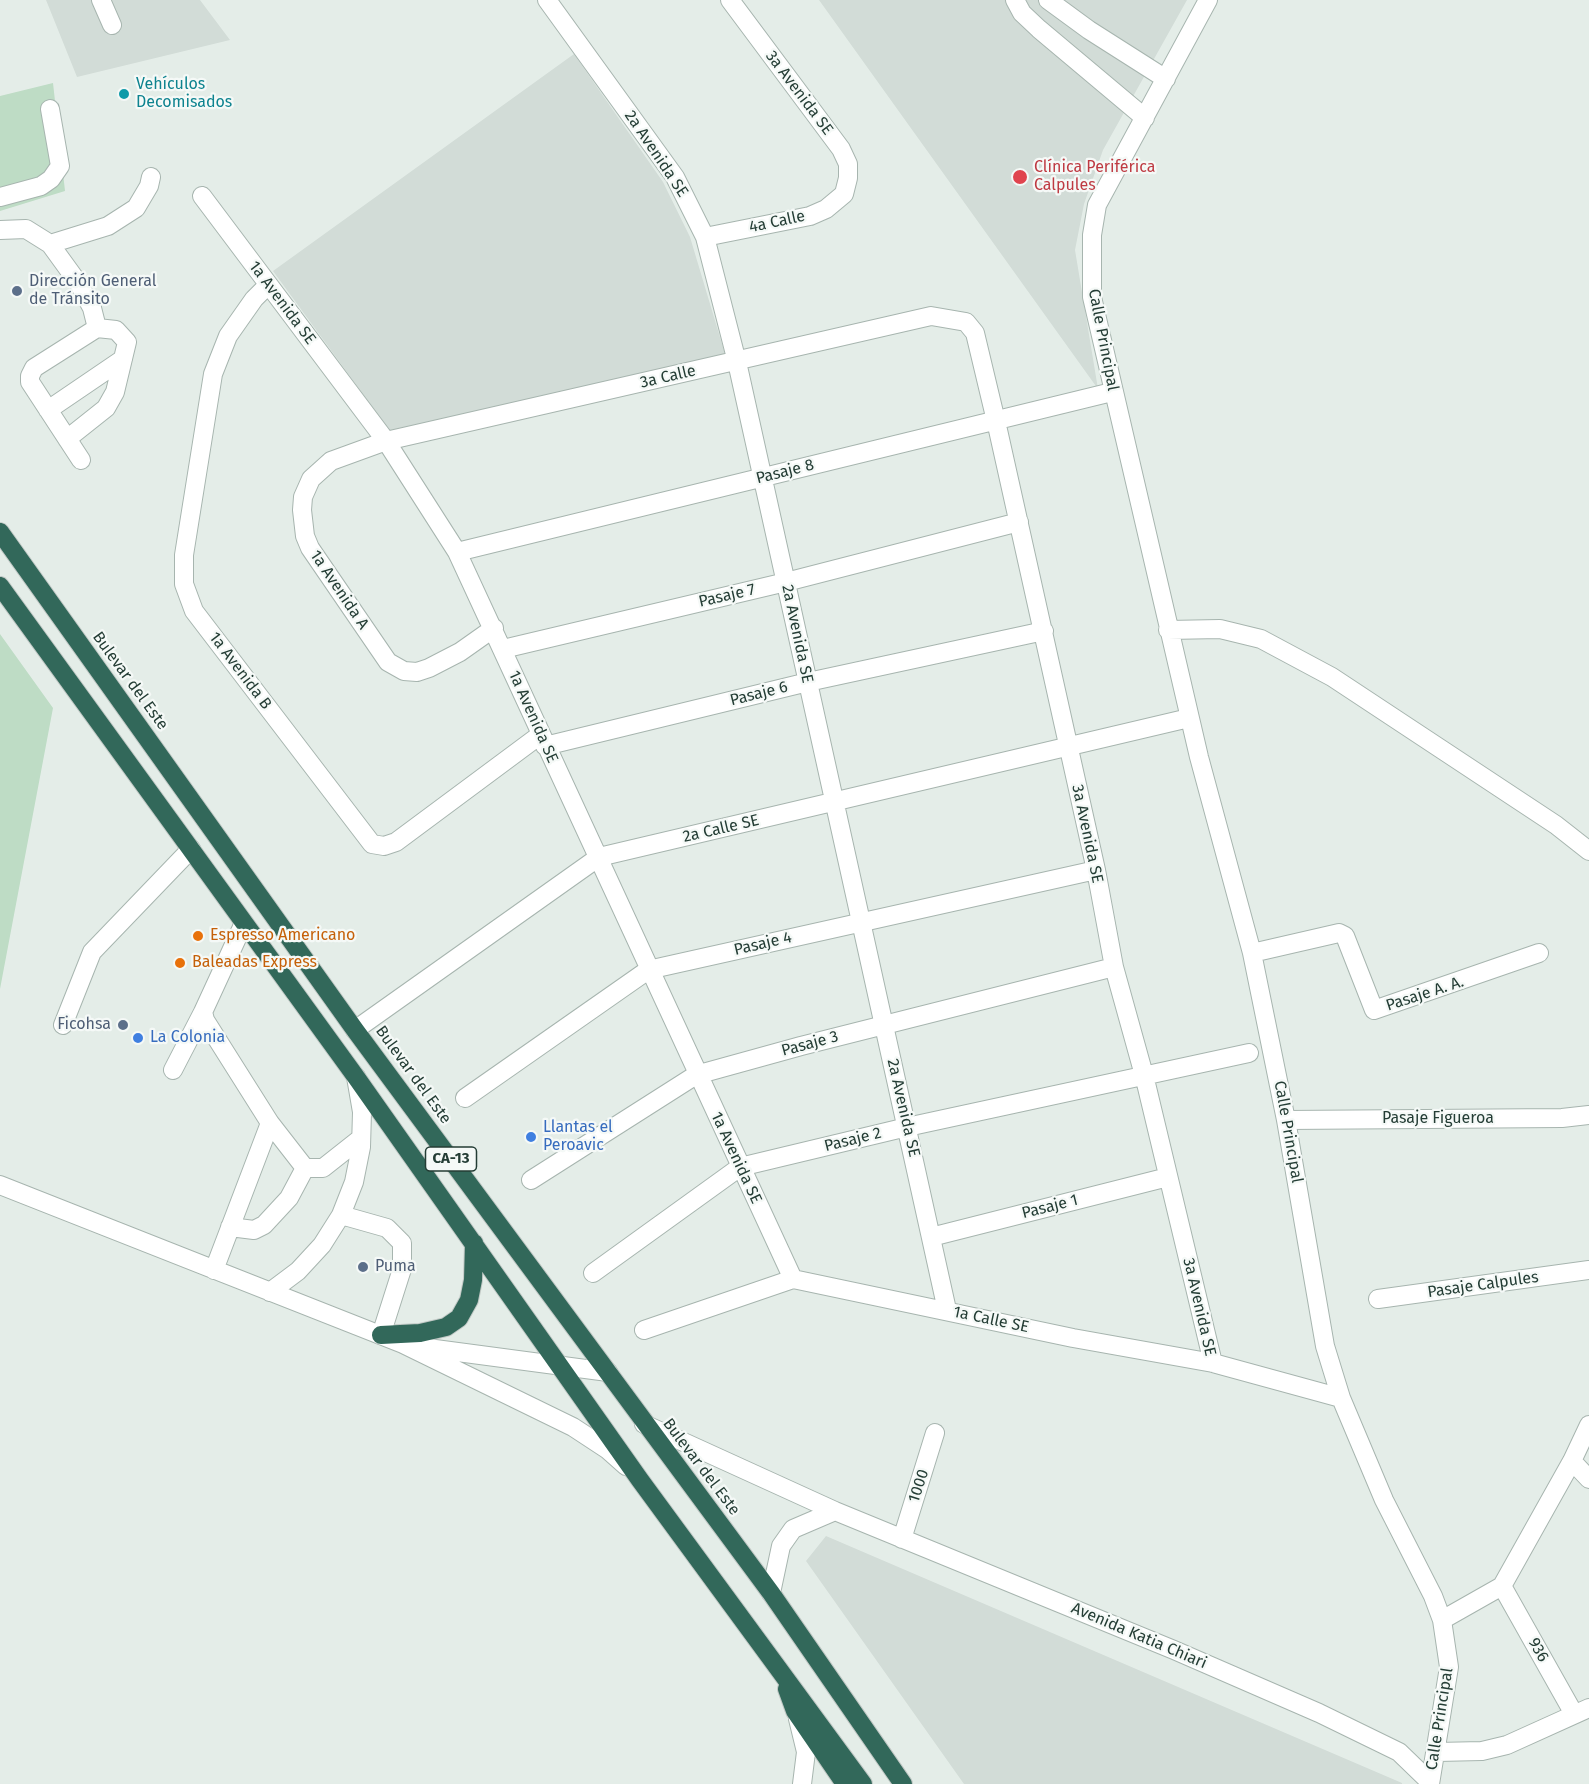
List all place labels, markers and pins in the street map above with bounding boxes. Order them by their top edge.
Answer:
place label: Vehículos Decomisados [136,75,232,113]
marker: Vehículos Decomisados [117,87,131,101]
place label: Clínica Periférica Calpules [1034,158,1155,196]
marker: Clínica Periférica Calpules [1011,168,1029,186]
place label: Dirección General de Tránsito [29,272,156,310]
marker: Dirección General de Tránsito [10,284,24,298]
place label: Espresso Americano [210,926,355,946]
marker: Espresso Americano [191,929,205,943]
place label: Baleadas Express [192,953,317,973]
marker: Baleadas Express [173,956,187,970]
place label: Ficohsa [57,1015,111,1035]
marker: Ficohsa [116,1018,130,1032]
place label: La Colonia [150,1028,225,1048]
marker: La Colonia [131,1031,145,1045]
place label: Llantas el Peroavic [543,1118,613,1156]
marker: Llantas el Peroavic [524,1130,538,1144]
place label: Puma [375,1257,416,1277]
marker: Puma [356,1260,370,1274]

